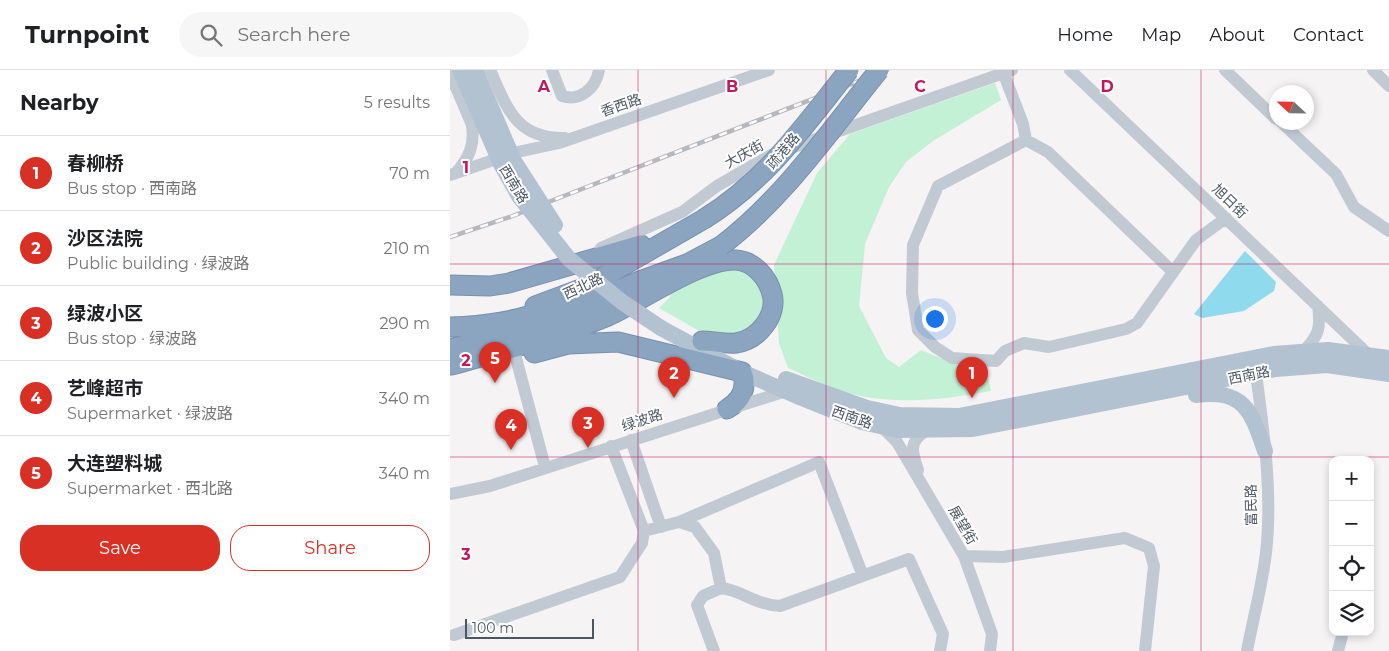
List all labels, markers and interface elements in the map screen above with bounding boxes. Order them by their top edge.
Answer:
search box [179,12,529,57]
text: Turnpoint [25,20,149,49]
icon: search [197,21,225,49]
text: Search here [237,23,350,46]
text: Home [1057,24,1113,46]
text: Map [1141,24,1181,46]
text: About [1209,24,1265,46]
text: Contact [1293,24,1364,46]
text: A [537,77,551,96]
text: B [726,77,738,96]
text: C [914,77,926,96]
text: D [1100,77,1114,96]
north arrow [1269,85,1314,130]
text: Nearby [20,90,99,115]
street label: 香西路 [598,90,644,120]
text: 5 results [364,93,430,112]
street label: 疏港路 [763,129,803,173]
street label: 大庆街 [721,136,767,172]
text: 春柳桥 [67,152,124,175]
text: 1 [463,158,469,177]
street label: 西南路 [495,161,533,207]
text: 1 [33,164,39,183]
text: 70 m [389,164,430,183]
text: Bus stop · 西南路 [67,179,197,198]
street label: 旭日街 [1209,180,1251,222]
text: 沙区法院 [67,227,143,250]
text: 2 [31,239,41,258]
text: 210 m [383,239,430,258]
text: Public building · 绿波路 [67,254,249,273]
street label: 西北路 [560,269,606,303]
text: 绿波小区 [67,302,143,325]
your location [922,306,948,332]
text: 3 [31,314,41,333]
text: 290 m [379,314,430,333]
text: Bus stop · 绿波路 [67,329,197,348]
pin: 5 [479,342,511,383]
text: 2 [461,351,471,370]
pin: 2 [658,357,690,398]
pin: 1 [956,357,988,398]
street label: 西南路 [1227,362,1271,388]
text: 艺峰超市 [67,377,143,400]
text: 4 [30,389,42,408]
text: 340 m [379,389,430,408]
street label: 西南路 [829,402,875,432]
text: Supermarket · 绿波路 [67,404,233,423]
street label: 绿波路 [619,405,665,435]
pin: 3 [572,407,604,448]
pin: 4 [495,409,527,450]
text: 大连塑料城 [67,452,162,475]
map controls [1329,456,1374,636]
button: + [1329,456,1374,501]
text: 5 [31,464,41,483]
text: 340 m [379,464,430,483]
text: Supermarket · 西北路 [67,479,233,498]
street label: 富民路 [1242,484,1260,526]
button: − [1329,501,1374,546]
street label: 展望街 [945,502,981,548]
button: Save [20,525,220,571]
button: Share [230,525,430,571]
text: 3 [460,545,471,564]
button: locate [1329,546,1374,591]
button: layers [1329,591,1374,636]
scale bar [465,616,594,639]
text: 100 m [472,619,514,637]

